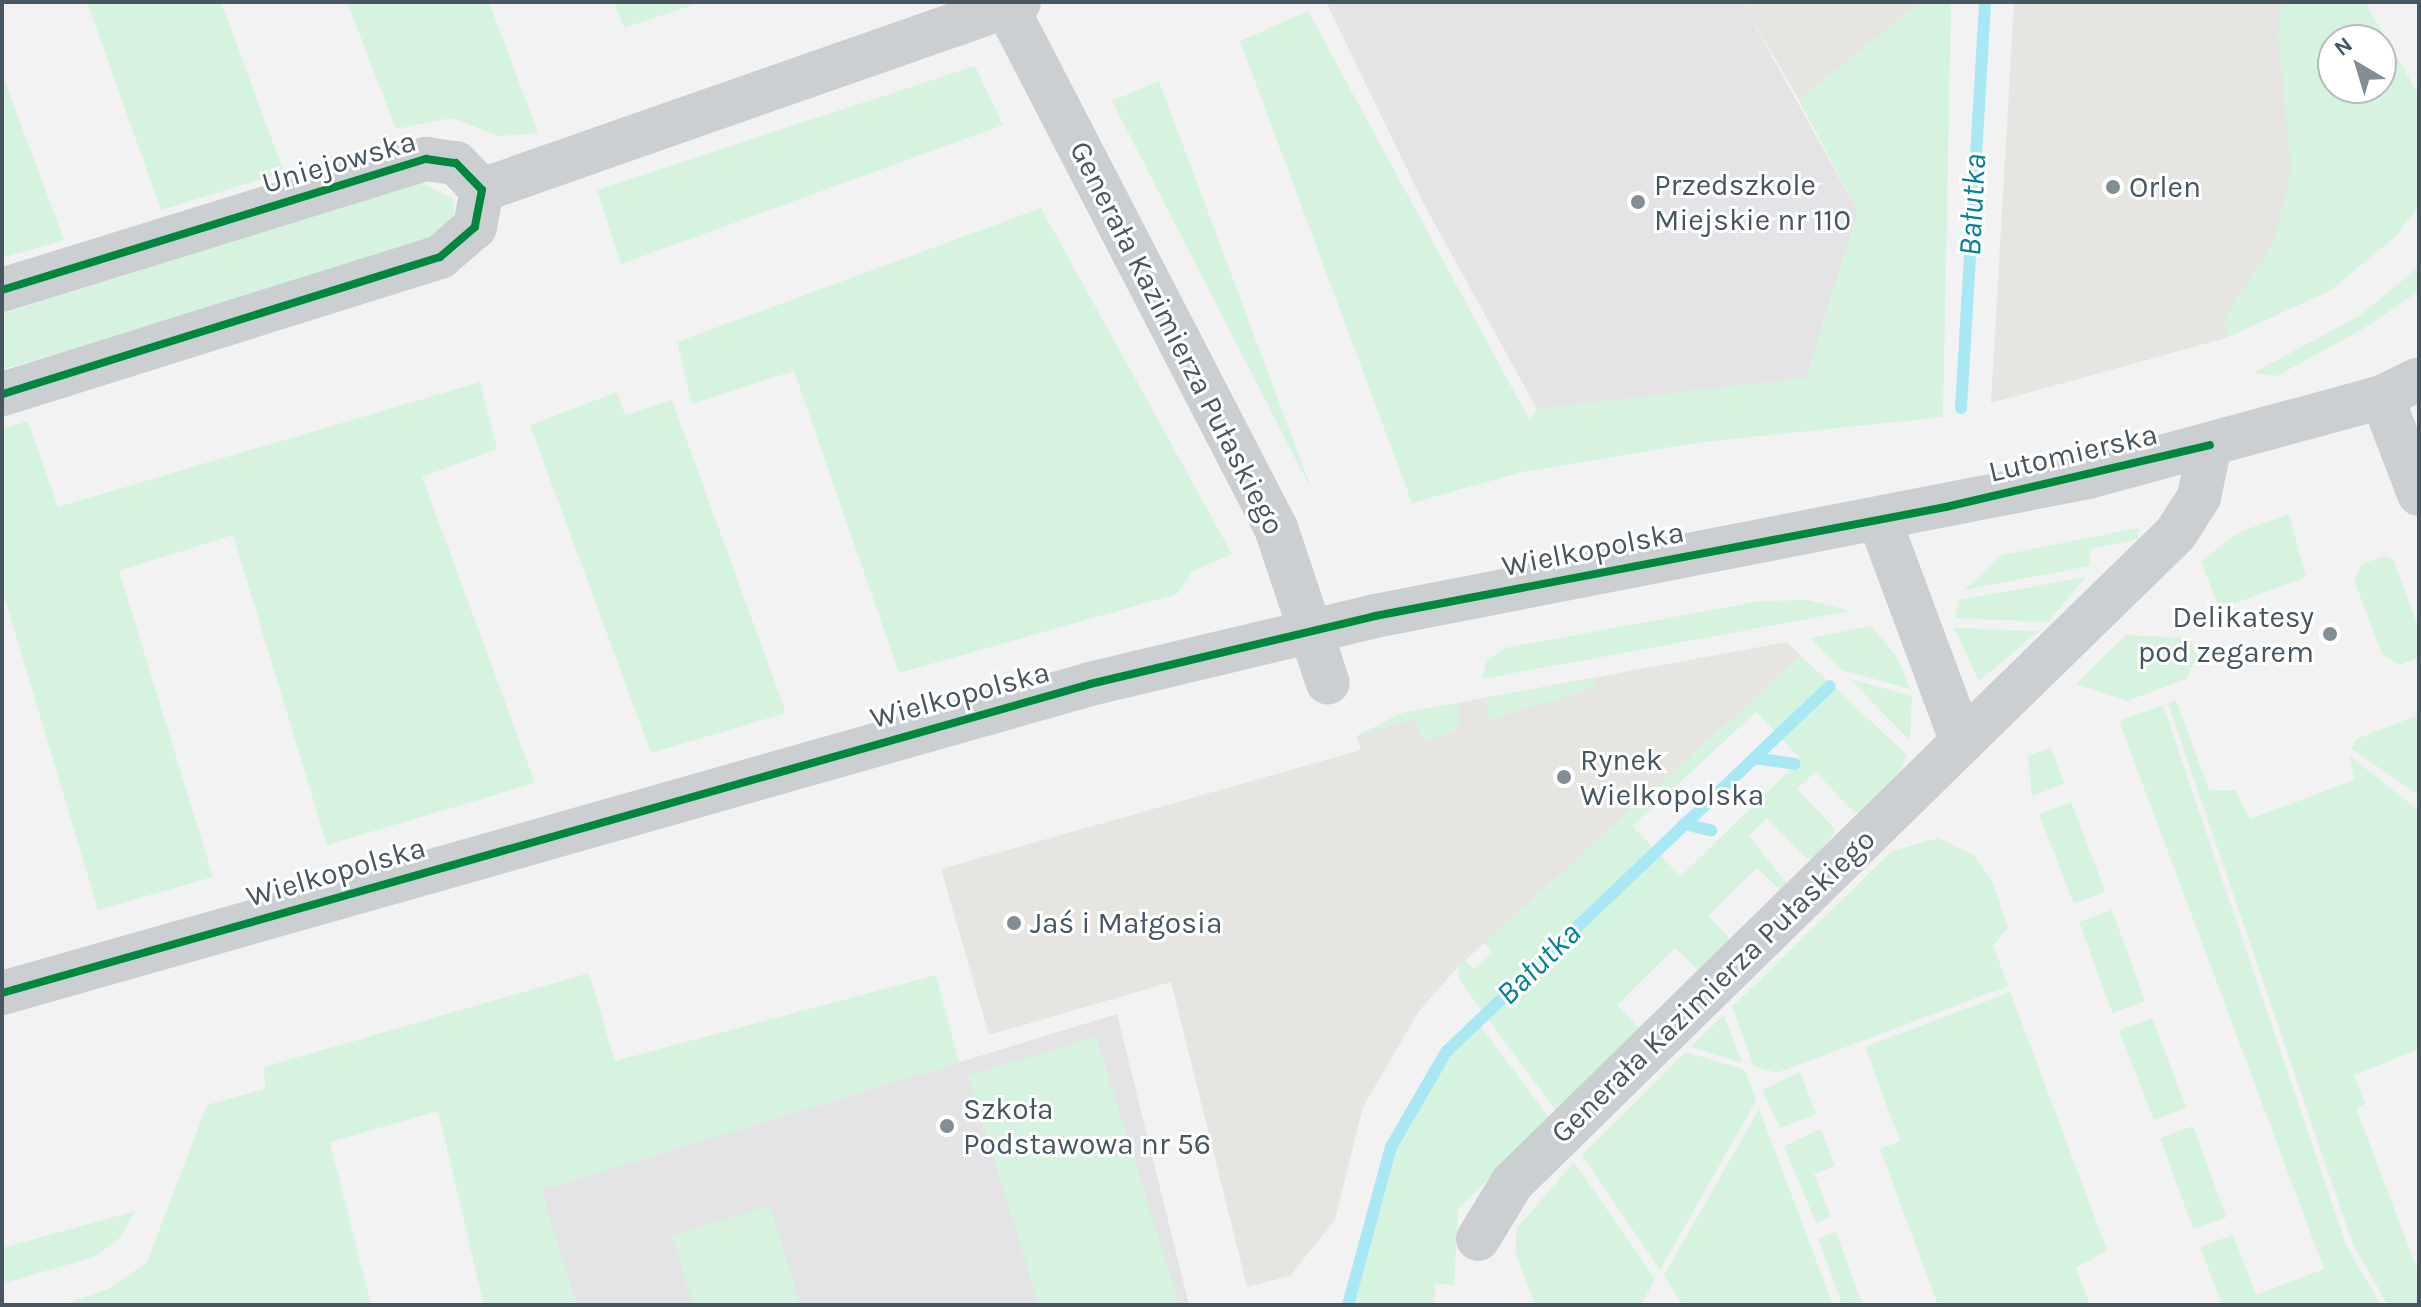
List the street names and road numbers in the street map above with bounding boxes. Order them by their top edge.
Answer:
street label: Uniejowska [258,123,420,201]
street label: Generała Kazimierza Pułaskiego [1062,135,1292,541]
street label: Lutomierska [1985,416,2161,490]
street label: Wielkopolska [1499,514,1687,584]
street label: Wielkopolska [866,654,1054,736]
street label: Generała Kazimierza Pułaskiego [1543,821,1883,1151]
street label: Wielkopolska [242,829,430,915]

